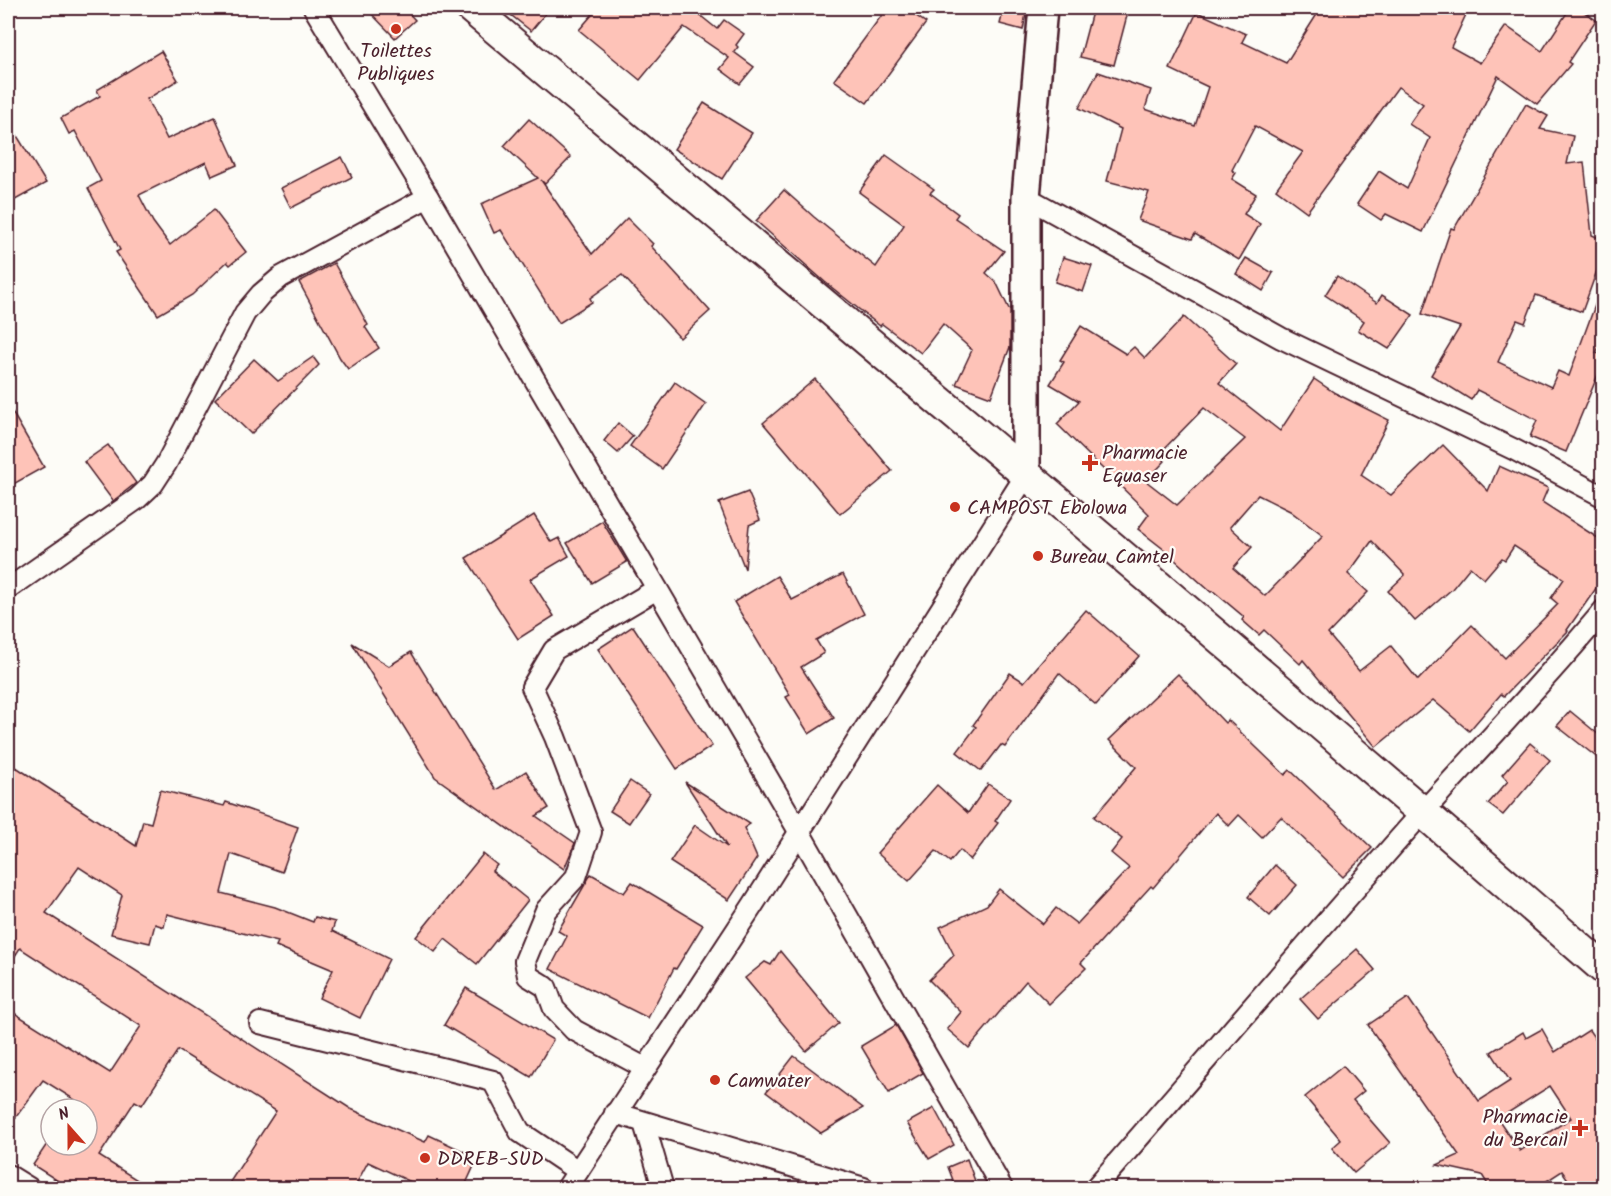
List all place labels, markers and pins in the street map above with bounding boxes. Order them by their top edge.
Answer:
marker: Toilettes Publiques [389,22,403,36]
place label: Toilettes Publiques [357,36,435,91]
place label: Pharmacie Equaser [1102,438,1188,493]
marker: Pharmacie Equaser [1083,456,1097,470]
place label: CAMPOST Ebolowa [967,493,1127,525]
marker: CAMPOST Ebolowa [948,500,962,514]
place label: Bureau Camtel [1050,542,1174,574]
marker: Bureau Camtel [1031,549,1045,563]
place label: Camwater [727,1066,812,1098]
marker: Camwater [708,1073,722,1087]
place label: Pharmacie du Bercail [1482,1102,1568,1157]
marker: Pharmacie du Bercail [1573,1121,1587,1135]
place label: DDREB-SUD [437,1144,544,1176]
marker: DDREB-SUD [418,1151,432,1165]

